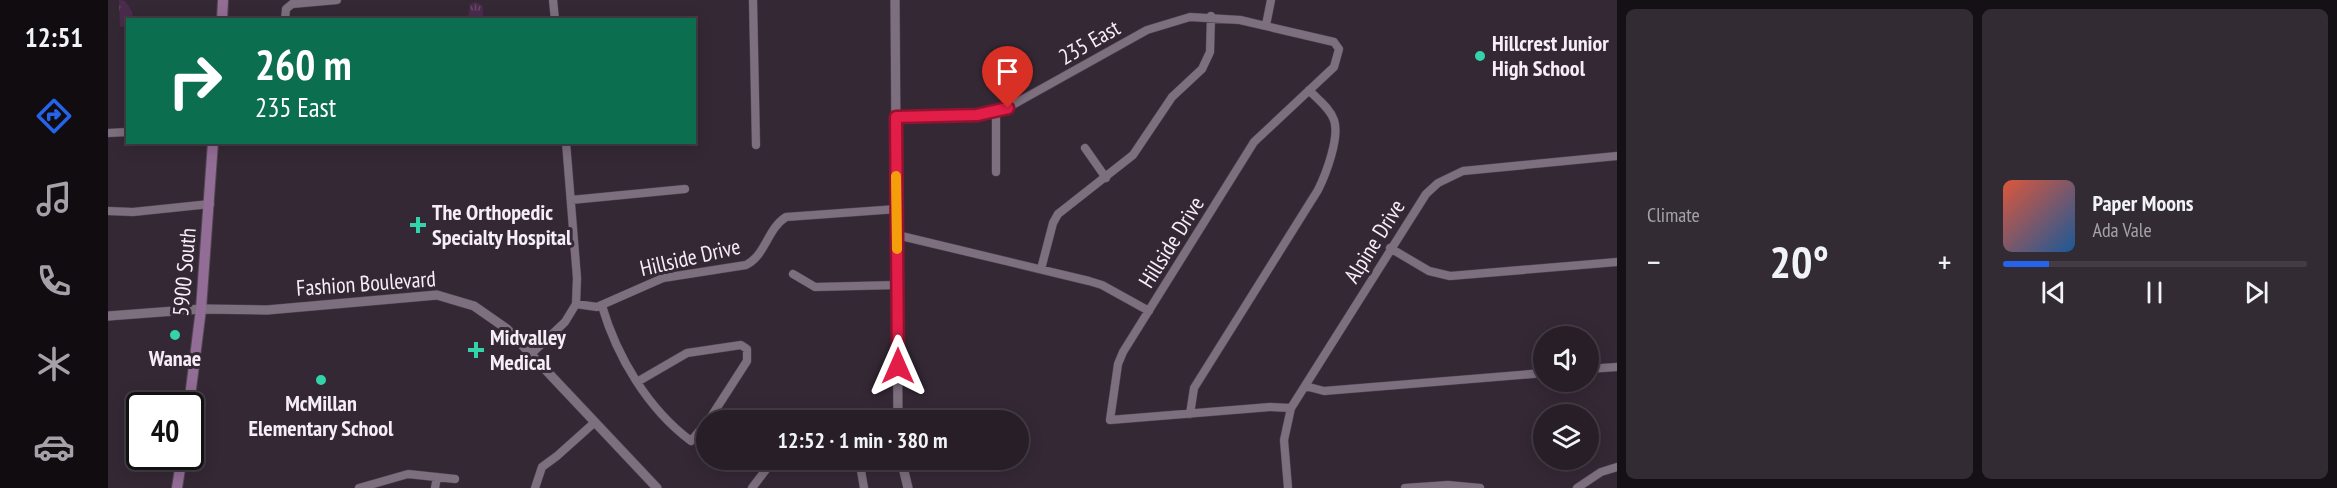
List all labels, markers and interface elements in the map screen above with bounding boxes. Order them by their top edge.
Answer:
street label: 235 East [1053,13,1125,71]
text: 12:51 [25,20,83,54]
place label: Hillcrest Junior High School [1492,29,1609,82]
text: 260 m [255,37,352,92]
icon: right [156,42,234,120]
pin [982,46,1033,108]
marker: Hillcrest Junior High School [1473,49,1487,63]
icon: arrive [991,55,1024,88]
text: 235 East [255,90,336,124]
icon: directions [33,95,75,137]
icon: music [33,178,75,220]
text: Paper Moons [2093,189,2194,217]
street label: Hillside Drive [1132,191,1210,293]
street label: Alpine Drive [1337,194,1411,288]
place label: The Orthopedic Specialty Hospital [432,198,572,251]
text: Climate [1647,202,1700,228]
marker: The Orthopedic Specialty Hospital [409,216,427,234]
text: Ada Vale [2093,217,2152,243]
street label: 5900 South [166,227,202,317]
street label: Hillside Drive [637,232,743,282]
text: 20° [1770,232,1829,290]
text: − [1647,240,1661,283]
text: + [1938,240,1952,283]
icon: phone [33,260,75,302]
street label: Fashion Boulevard [295,264,437,302]
icon: previous [2037,276,2070,309]
icon: pause [2138,276,2171,309]
icon: next [2240,276,2273,309]
place label: Midvalley Medical [490,323,567,376]
map controls [1533,326,1599,470]
button: sound [1533,326,1599,392]
marker: Wanae [168,328,182,342]
position arrow [866,334,930,398]
marker: Midvalley Medical [467,341,485,359]
icon: climate [33,343,75,385]
place label: Wanae [148,344,201,372]
marker: McMillan Elementary School [314,373,328,387]
place label: McMillan Elementary School [249,389,394,442]
speed limit sign: 40 [126,392,204,470]
button: layers [1533,404,1599,470]
icon: car [33,426,75,468]
text: 12:52 · 1 min · 380 m [777,426,948,454]

